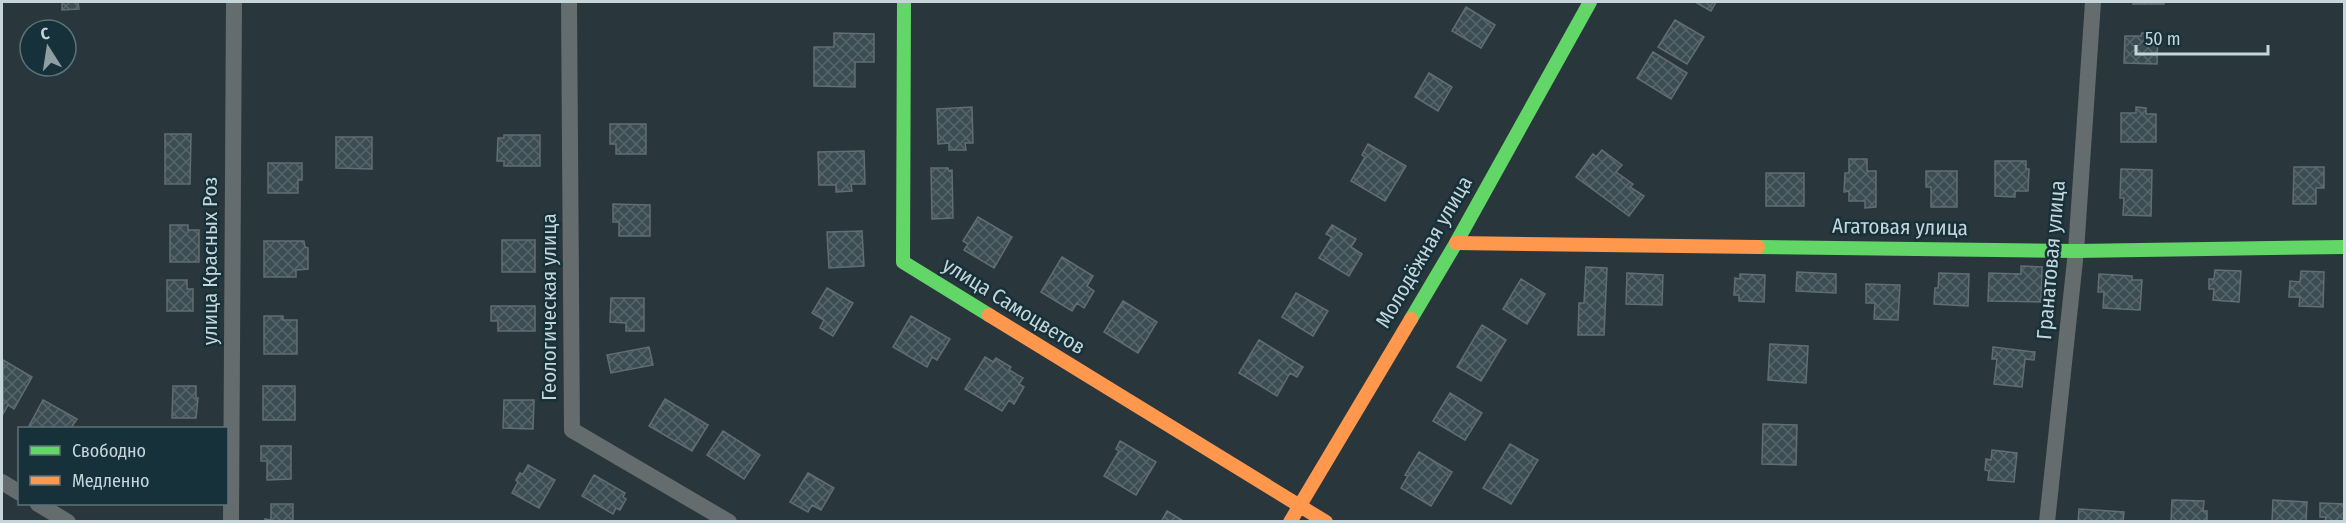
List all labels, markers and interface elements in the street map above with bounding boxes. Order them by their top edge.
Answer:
north arrow [18,18,78,78]
scale bar [2136,18,2268,56]
text: С [39,24,52,44]
text: 50 m [2145,28,2181,50]
street label: Молодёжная улица [1370,171,1478,333]
street label: улица Красных Роз [197,177,223,345]
street label: Гранатовая улица [2031,179,2071,341]
street label: Геологическая улица [536,213,562,401]
street label: Агатовая улица [1832,213,1968,241]
street label: улица Самоцветов [938,252,1090,360]
legend [18,427,228,505]
text: Свободно [72,440,146,462]
text: Медленно [72,470,150,492]

